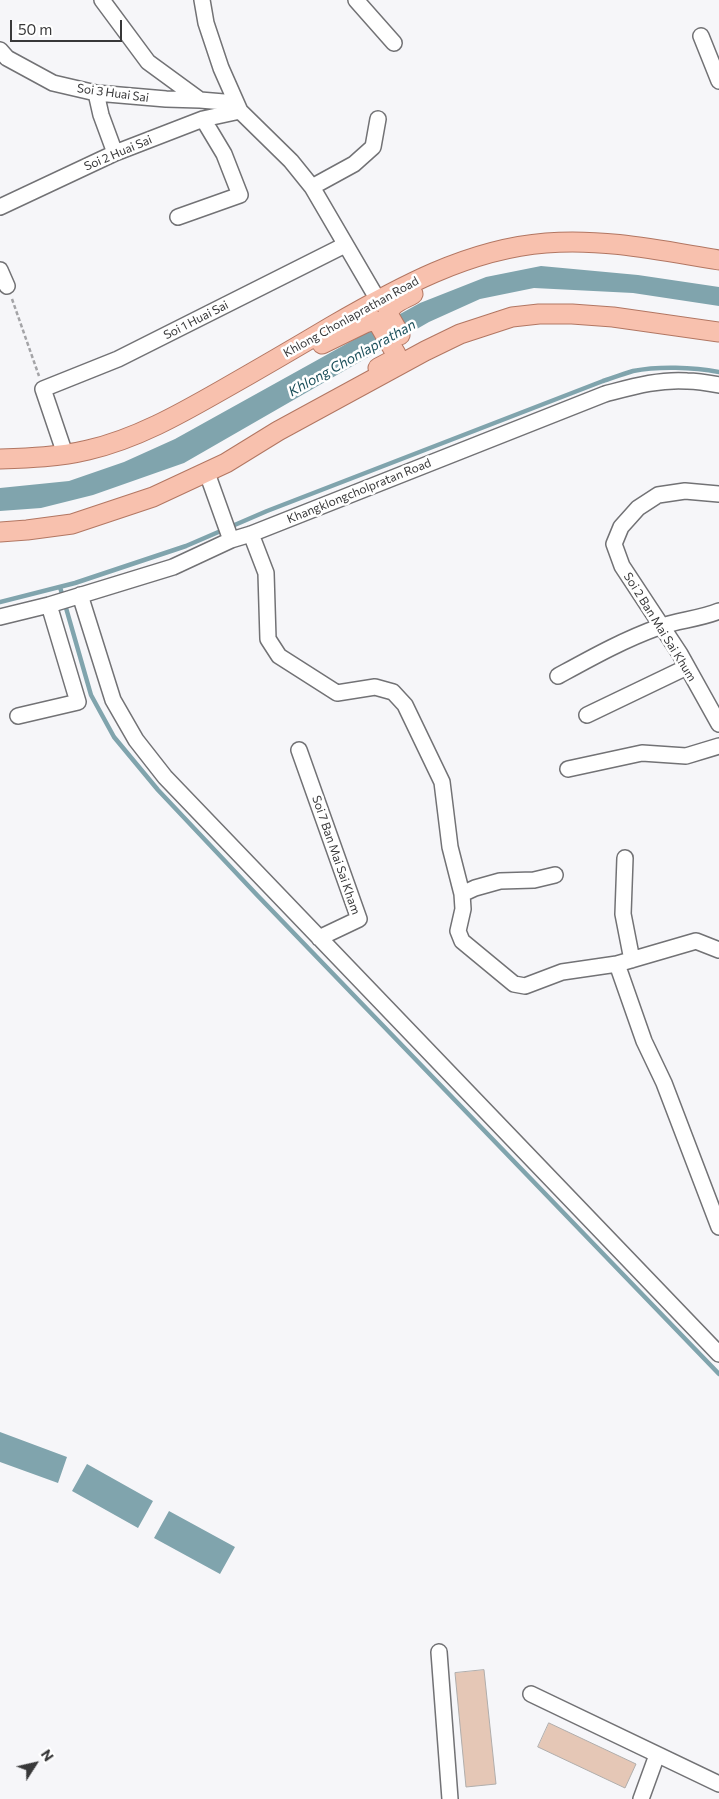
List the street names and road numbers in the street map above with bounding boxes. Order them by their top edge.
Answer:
street label: Soi 3 Huai Sai [76,81,150,105]
street label: Soi 2 Huai Sai [82,132,154,174]
street label: Khlong Chonlaprathan Road [281,274,421,360]
street label: Soi 1 Huai Sai [161,298,231,342]
street label: Khangklongcholpratan Road [285,455,433,527]
street label: Soi 2 Ban Mai Sai Khum [621,570,699,684]
street label: Soi 7 Ban Mai Sai Kham [309,794,363,916]

